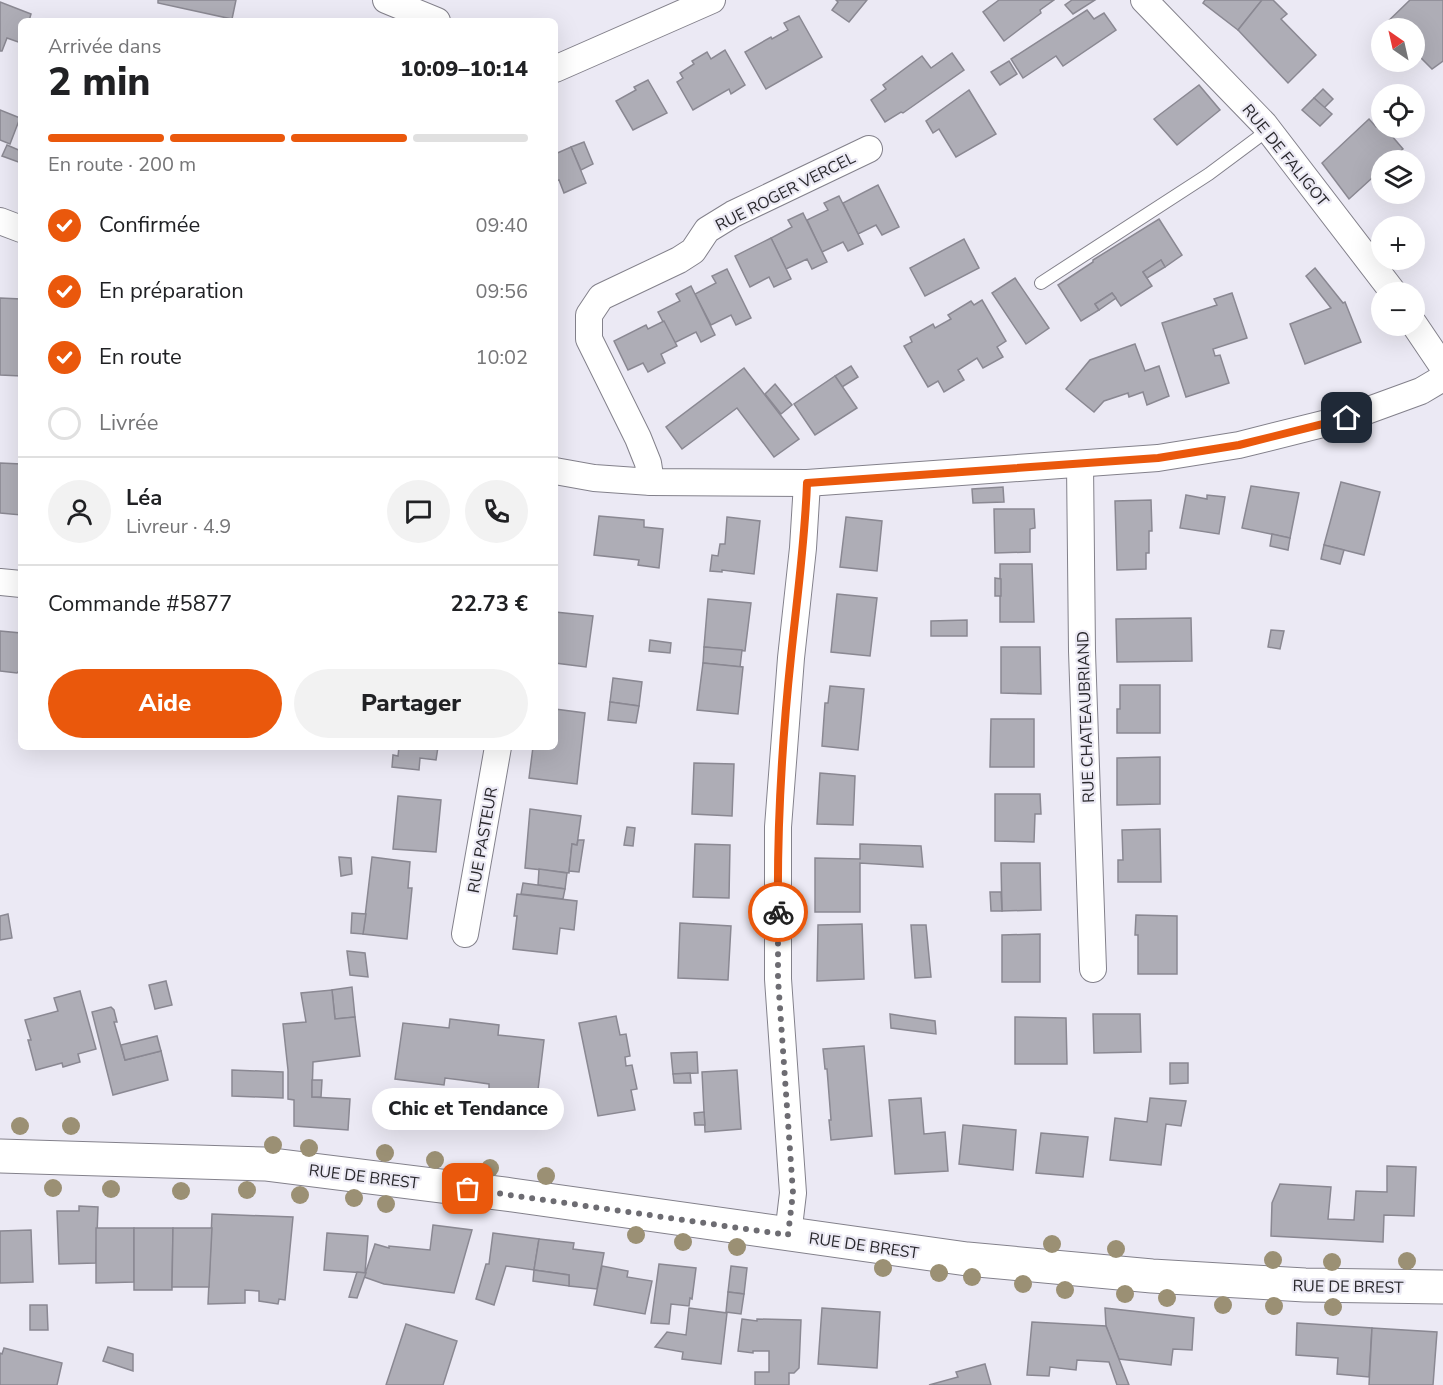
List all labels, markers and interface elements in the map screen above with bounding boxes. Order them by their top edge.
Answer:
north arrow [1371,18,1425,72]
map controls [1371,18,1425,336]
text: Arrivée dans [48,33,161,60]
text: 10:09–10:14 [400,54,528,84]
text: 2 min [48,56,151,109]
button: locate [1371,84,1425,138]
street label: RUE DE FALIGOT [1237,100,1334,212]
street label: RUE ROGER VERCEL [712,147,859,237]
button: layers [1371,150,1425,204]
text: En route · 200 m [48,151,196,178]
icon: check [48,209,81,242]
text: Confirmée [99,210,200,240]
text: 09:40 [475,212,528,239]
button: + [1371,216,1425,270]
icon: check [48,275,81,308]
text: En préparation [99,276,244,306]
text: 09:56 [475,278,528,305]
button: − [1371,282,1425,336]
icon: check [48,341,81,374]
text: En route [99,342,182,372]
text: 10:02 [475,344,528,371]
pin [1321,392,1372,443]
icon: home [1330,401,1363,434]
text: Livrée [99,408,159,438]
button: person [48,480,111,543]
button: chat [387,480,450,543]
button: phone [465,480,528,543]
text: Léa [126,483,162,513]
text: Livreur · 4.9 [126,513,231,540]
text: Commande #5877 [48,589,232,619]
text: 22.73 € [451,589,528,619]
street label: RUE CHATEAUBRIAND [1072,631,1100,803]
button: Aide [48,669,282,738]
button: Partager [294,669,528,738]
street label: RUE PASTEUR [463,785,503,895]
courier [748,882,808,942]
icon: bike [762,896,795,929]
callout: Chic et Tendance [372,1087,564,1129]
text: Chic et Tendance [388,1095,548,1122]
street label: RUE DE BREST [307,1159,421,1195]
pin [442,1163,493,1214]
icon: bag [451,1172,484,1205]
street label: RUE DE BREST [807,1227,921,1265]
street label: RUE DE BREST [1292,1275,1404,1299]

